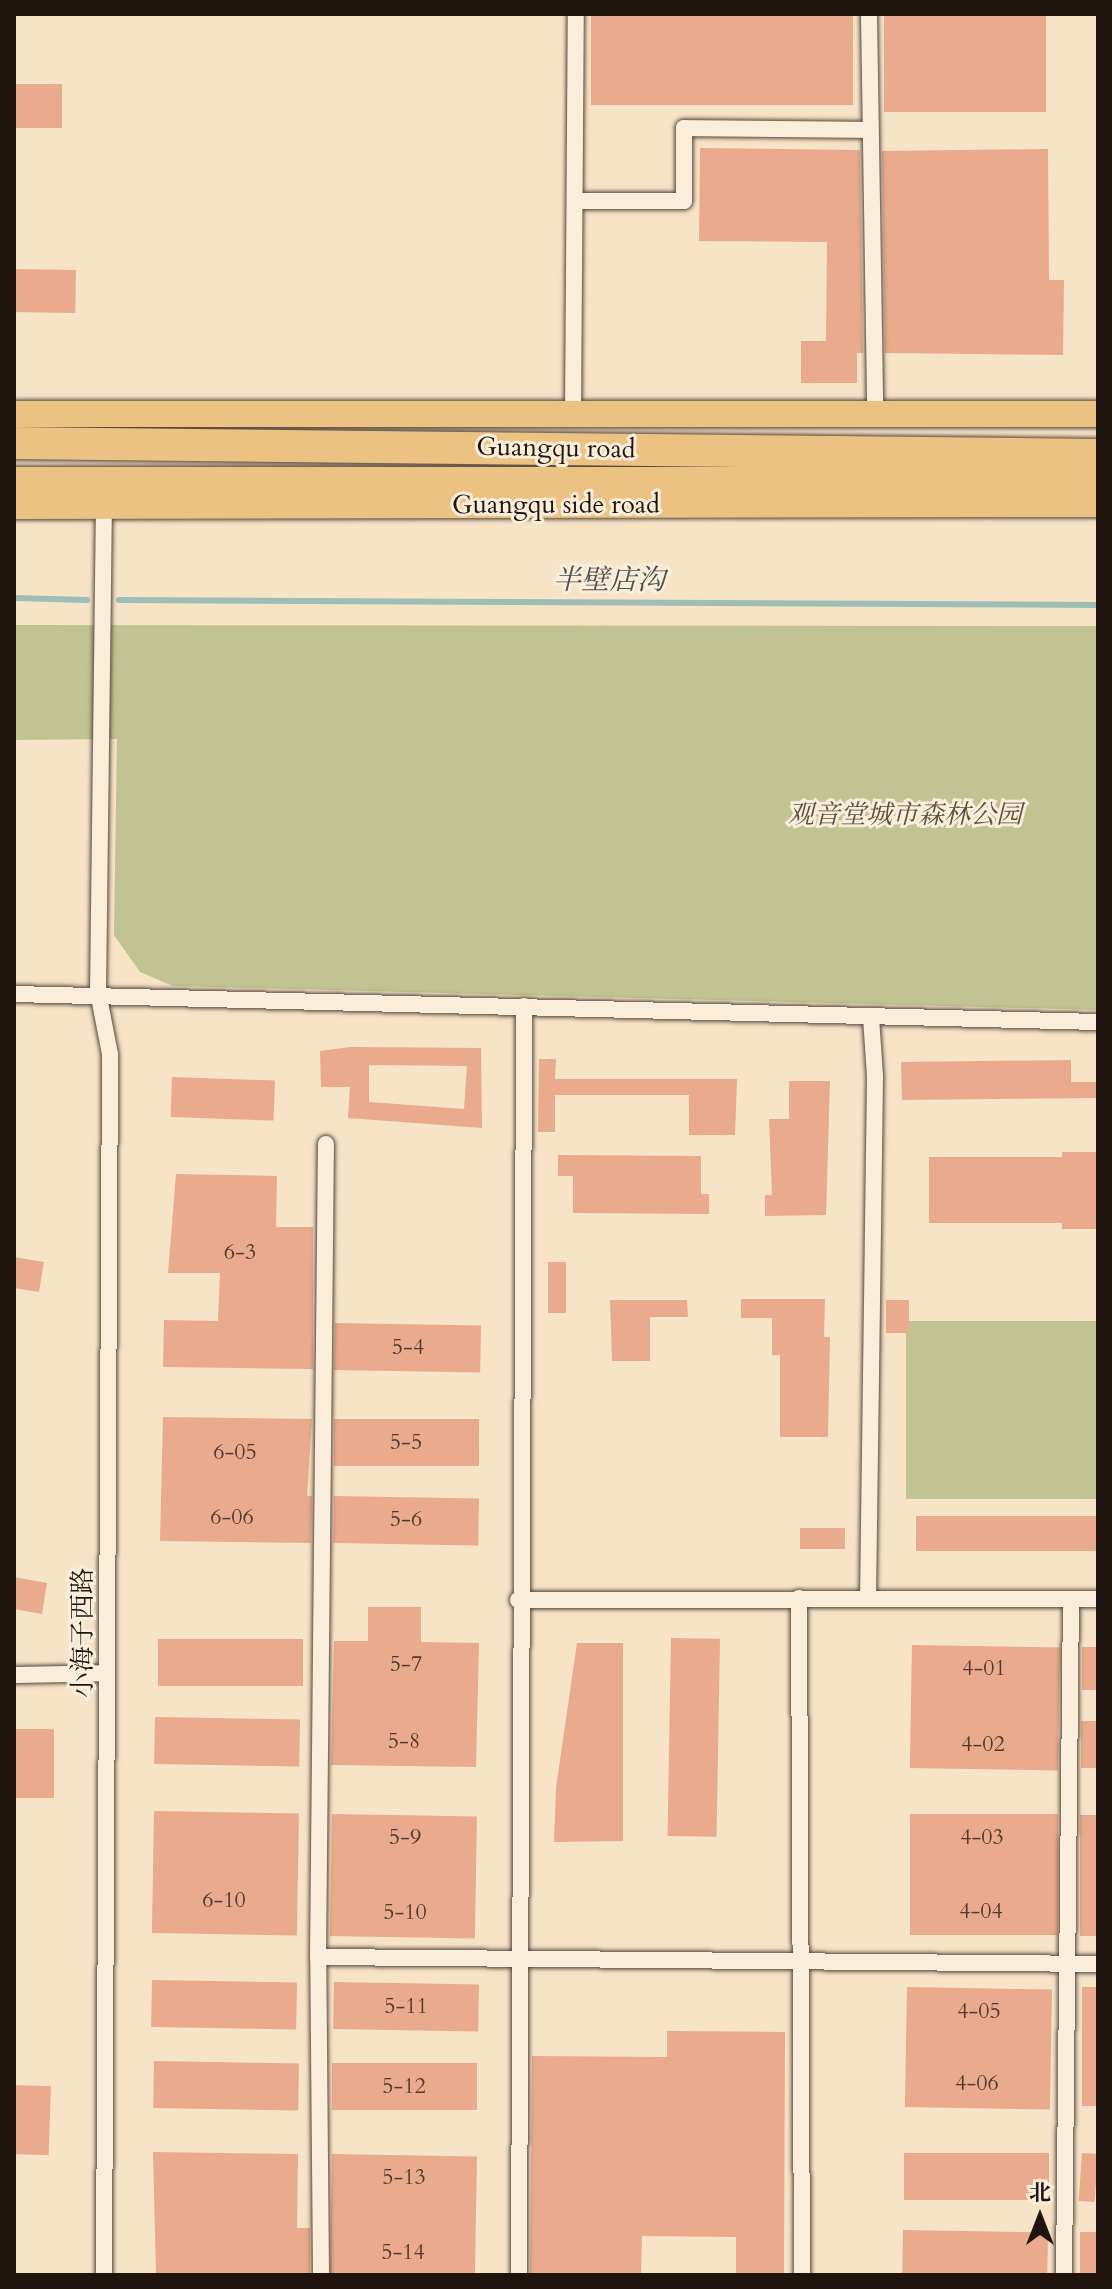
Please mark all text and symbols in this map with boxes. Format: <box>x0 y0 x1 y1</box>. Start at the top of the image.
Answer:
street label: Guangqu road <box>476 431 636 465</box>
street label: Guangqu side road <box>452 489 660 521</box>
water label: 半壁店沟 <box>553 563 665 597</box>
park label: 观音堂城市森林公园 <box>788 799 1022 831</box>
house number: 6-3 <box>224 1240 256 1266</box>
house number: 5-4 <box>392 1335 424 1361</box>
house number: 5-5 <box>390 1430 422 1456</box>
house number: 6-05 <box>213 1440 257 1466</box>
house number: 6-06 <box>210 1505 254 1531</box>
house number: 5-6 <box>390 1507 422 1533</box>
street label: 小海子西路 <box>67 1568 99 1698</box>
house number: 5-7 <box>390 1652 422 1678</box>
house number: 4-01 <box>962 1656 1006 1682</box>
house number: 5-8 <box>388 1729 420 1755</box>
house number: 4-02 <box>961 1732 1005 1758</box>
house number: 5-9 <box>389 1825 421 1851</box>
house number: 4-03 <box>960 1825 1004 1851</box>
house number: 6-10 <box>202 1888 246 1914</box>
house number: 4-04 <box>959 1899 1003 1925</box>
house number: 5-10 <box>383 1900 427 1926</box>
house number: 5-11 <box>384 1994 428 2020</box>
house number: 4-05 <box>957 1999 1001 2025</box>
house number: 4-06 <box>955 2071 999 2097</box>
house number: 5-12 <box>382 2074 426 2100</box>
house number: 5-13 <box>382 2165 426 2191</box>
north arrow <box>1000 2177 1080 2257</box>
text: 北 <box>1029 2178 1051 2208</box>
house number: 5-14 <box>381 2240 425 2266</box>

